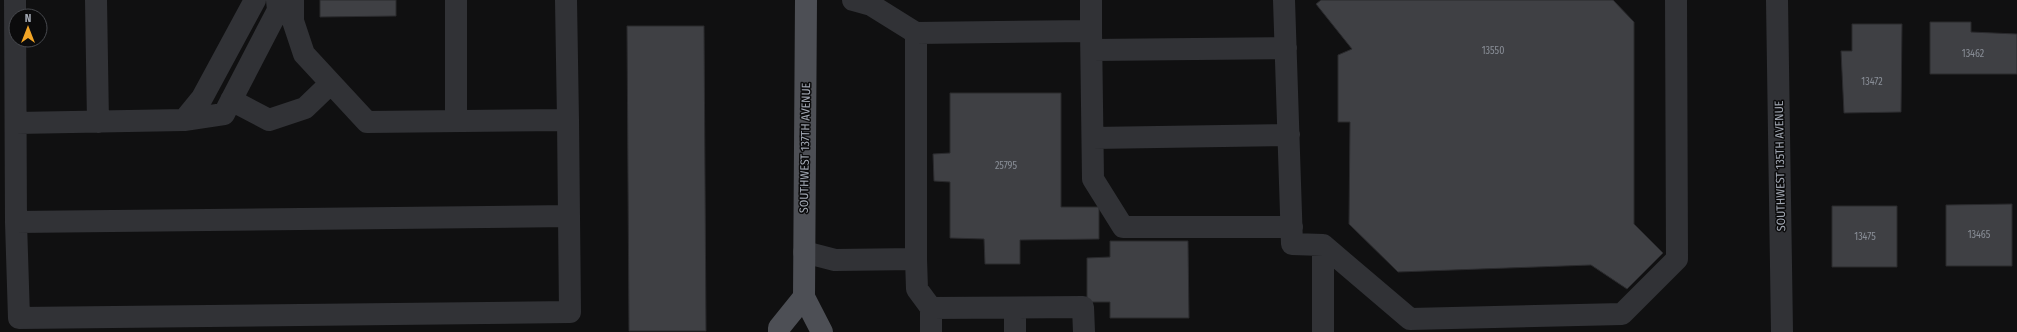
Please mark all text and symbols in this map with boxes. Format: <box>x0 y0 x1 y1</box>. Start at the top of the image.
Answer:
north arrow <box>8 8 48 48</box>
text: N <box>25 12 31 25</box>
house number: 13550 <box>1482 45 1504 57</box>
house number: 13462 <box>1962 48 1985 60</box>
house number: 13472 <box>1861 76 1883 88</box>
street label: SOUTHWEST 137TH AVENUE <box>797 82 813 213</box>
street label: SOUTHWEST 135TH AVENUE <box>1772 100 1788 231</box>
house number: 25795 <box>995 160 1017 172</box>
house number: 13465 <box>1968 229 1991 241</box>
house number: 13475 <box>1854 231 1876 243</box>

